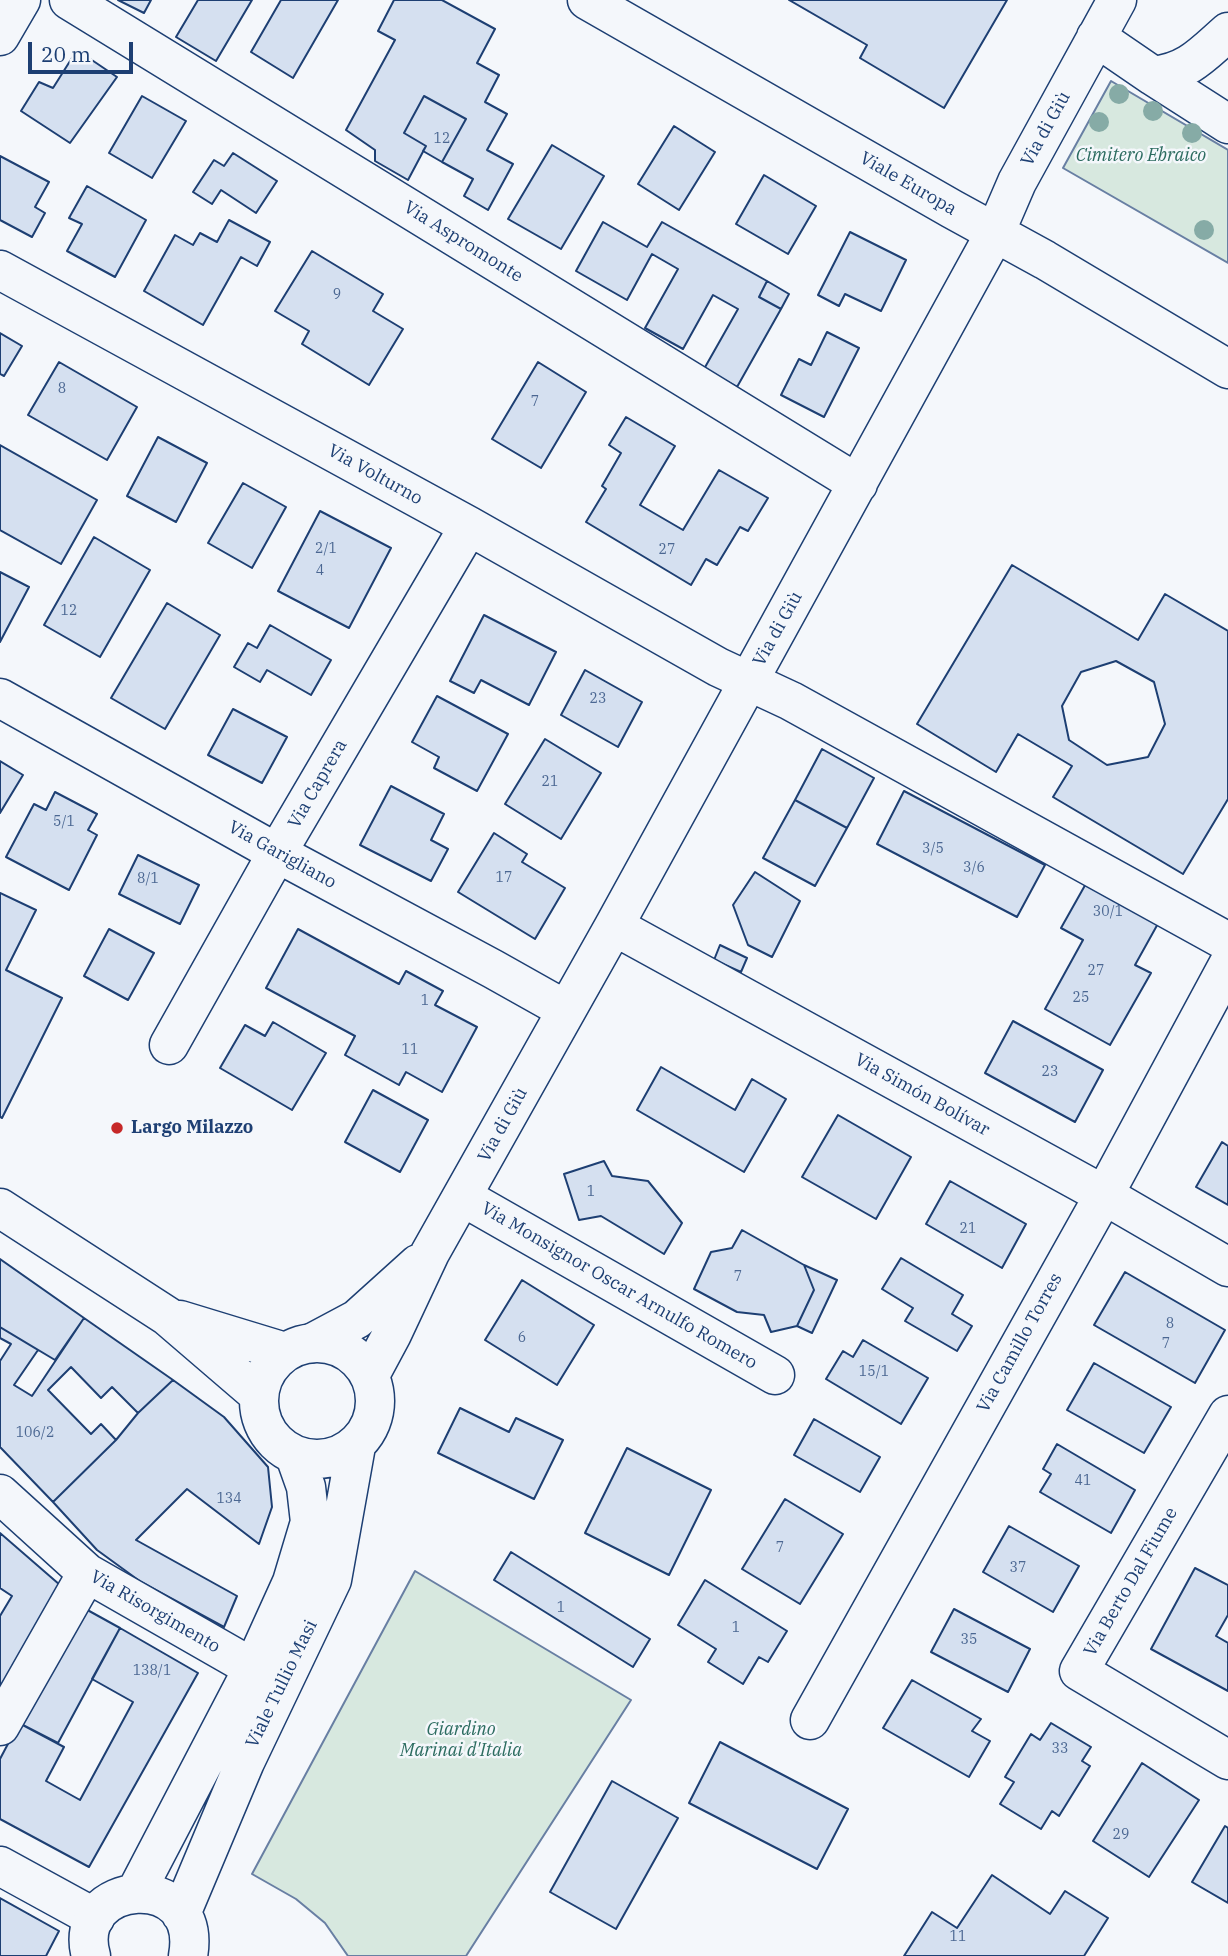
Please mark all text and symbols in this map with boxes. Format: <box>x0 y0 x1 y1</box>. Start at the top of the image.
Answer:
scale bar <box>32 28 136 72</box>
text: 20 m <box>41 40 91 68</box>
street label: Via di Giù <box>1017 88 1075 170</box>
house number: 12 <box>434 131 450 147</box>
park label: Cimitero Ebraico <box>1076 145 1206 167</box>
street label: Viale Europa <box>856 148 960 220</box>
street label: Via Aspromonte <box>399 197 527 287</box>
house number: 9 <box>333 287 341 303</box>
house number: 8 <box>58 381 66 397</box>
house number: 7 <box>531 394 539 410</box>
street label: Via Volturno <box>324 440 426 510</box>
house number: 2/1 <box>315 541 337 557</box>
house number: 27 <box>659 542 675 558</box>
house number: 4 <box>316 563 324 579</box>
street label: Via di Giù <box>749 588 807 670</box>
house number: 12 <box>61 603 77 619</box>
house number: 23 <box>590 691 606 707</box>
street label: Via Caprera <box>284 736 352 832</box>
house number: 21 <box>542 774 558 790</box>
house number: 5/1 <box>53 814 75 830</box>
street label: Via Garigliano <box>224 816 340 894</box>
house number: 3/5 <box>922 841 944 857</box>
house number: 3/6 <box>963 860 985 876</box>
house number: 17 <box>496 870 512 886</box>
house number: 8/1 <box>137 871 159 887</box>
house number: 30/1 <box>1093 904 1123 920</box>
house number: 27 <box>1088 963 1104 979</box>
house number: 25 <box>1073 990 1089 1006</box>
house number: 1 <box>421 993 429 1009</box>
house number: 11 <box>402 1042 418 1058</box>
street label: Via Simón Bolívar <box>851 1049 993 1141</box>
house number: 23 <box>1042 1064 1058 1080</box>
street label: Via di Giù <box>474 1084 532 1166</box>
place label: Largo Milazzo <box>131 1117 253 1139</box>
marker: Largo Milazzo <box>109 1120 125 1136</box>
house number: 1 <box>587 1184 595 1200</box>
street label: Via Monsignor Oscar Arnulfo Romero <box>477 1198 761 1374</box>
house number: 21 <box>960 1221 976 1237</box>
house number: 7 <box>734 1269 742 1285</box>
street label: Via Camillo Torres <box>973 1270 1067 1416</box>
house number: 8 <box>1166 1316 1174 1332</box>
house number: 6 <box>518 1330 526 1346</box>
house number: 7 <box>1162 1336 1170 1352</box>
house number: 15/1 <box>859 1364 889 1380</box>
house number: 106/2 <box>16 1425 54 1441</box>
house number: 41 <box>1075 1473 1091 1489</box>
house number: 134 <box>216 1491 242 1507</box>
street label: Via Berto Dal Fiume <box>1080 1504 1182 1660</box>
house number: 7 <box>776 1540 784 1556</box>
house number: 37 <box>1010 1560 1026 1576</box>
street label: Via Risorgimento <box>86 1566 224 1658</box>
house number: 1 <box>557 1600 565 1616</box>
street label: Viale Tullio Masi <box>242 1617 322 1751</box>
house number: 1 <box>732 1620 740 1636</box>
house number: 35 <box>961 1632 977 1648</box>
house number: 138/1 <box>133 1663 171 1679</box>
park label: Giardino Marinai d'Italia <box>400 1719 522 1762</box>
house number: 33 <box>1052 1741 1068 1757</box>
house number: 29 <box>1113 1827 1129 1843</box>
house number: 11 <box>950 1929 966 1945</box>

